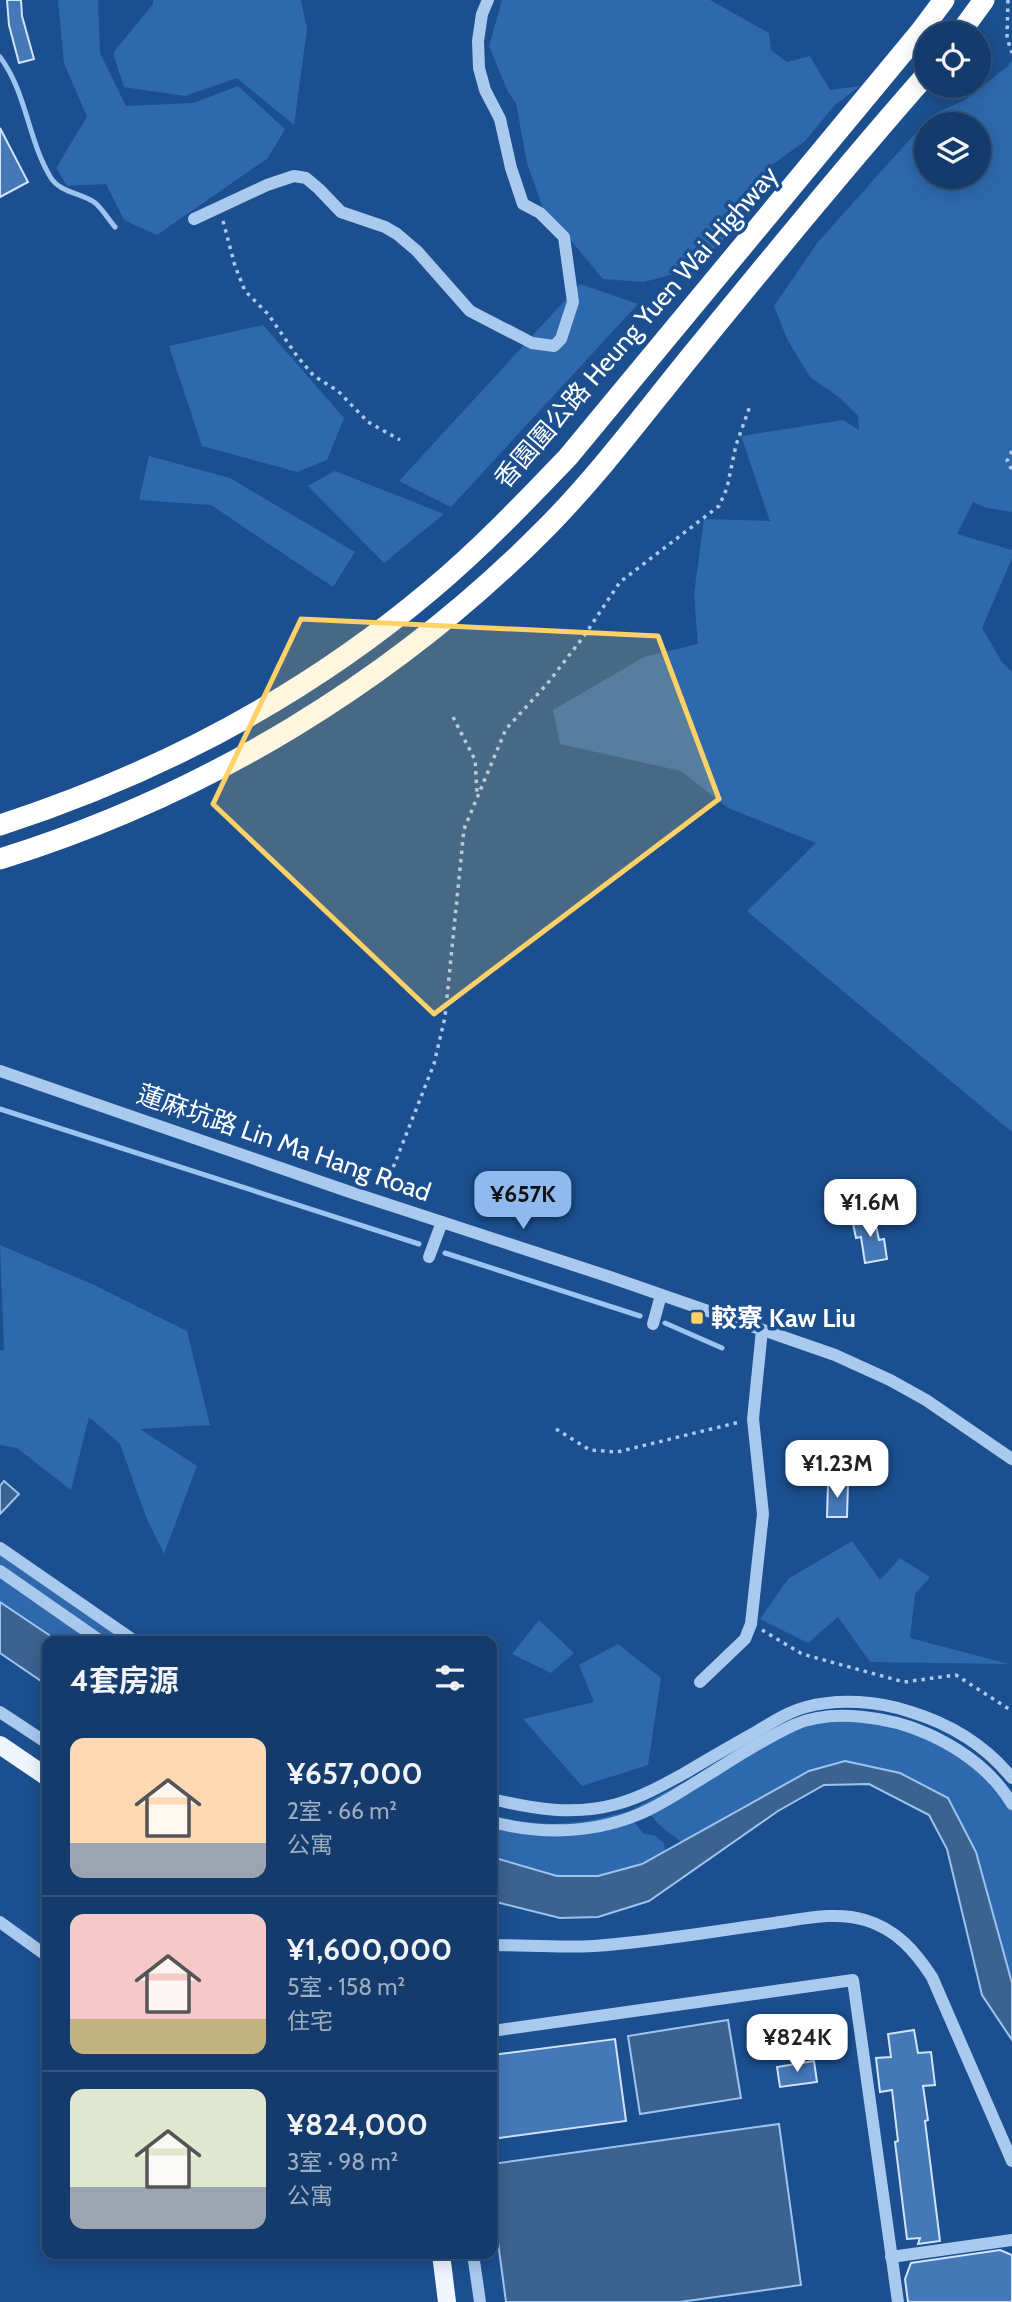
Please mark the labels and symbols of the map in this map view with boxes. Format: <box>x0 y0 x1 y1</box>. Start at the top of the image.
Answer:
street label: 香園圍公路 Heung Yuen Wai Highway <box>487 159 785 495</box>
street label: 蓮麻坑路 Lin Ma Hang Road <box>133 1078 435 1208</box>
pin: ¥657K <box>474 1172 572 1231</box>
pin: ¥1.6M <box>821 1180 919 1239</box>
place label: 較寮 Kaw Liu <box>711 1302 856 1334</box>
marker: 較寮 Kaw Liu <box>689 1310 705 1326</box>
pin: ¥1.23M <box>780 1440 894 1500</box>
pin: ¥824K <box>748 2014 846 2074</box>

